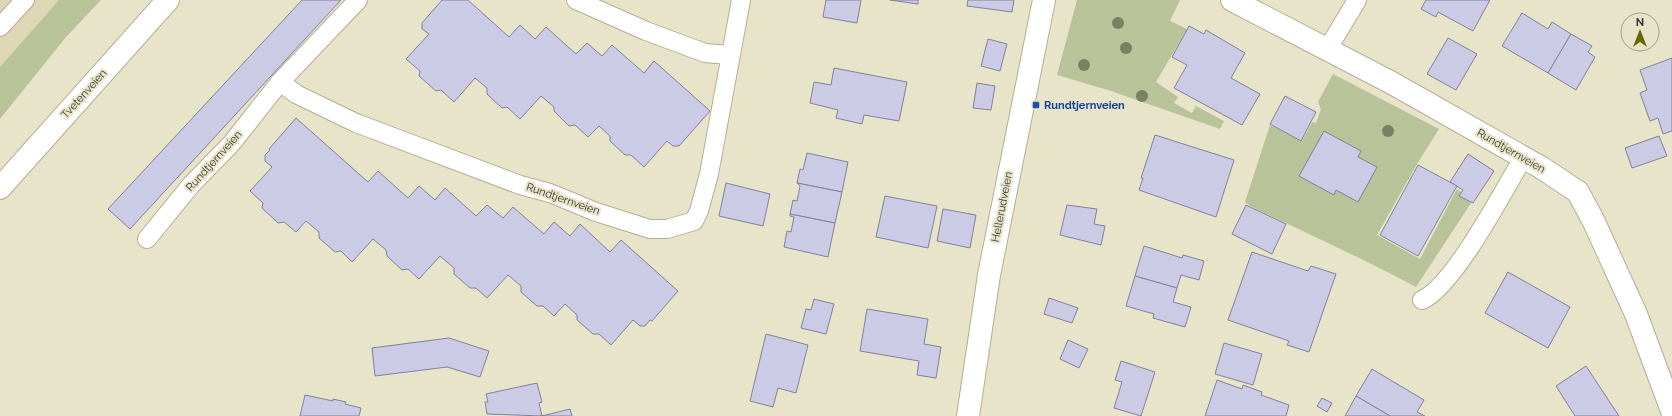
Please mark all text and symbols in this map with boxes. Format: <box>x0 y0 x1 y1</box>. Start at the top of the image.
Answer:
north arrow <box>1620 12 1660 52</box>
text: N <box>1636 16 1644 29</box>
street label: Tvetenveien <box>59 67 109 121</box>
place label: Rundtjernveien <box>1044 99 1125 112</box>
marker: Rundtjernveien <box>1031 100 1041 110</box>
street label: Rundtjernveien <box>1474 126 1548 176</box>
street label: Rundtjernveien <box>183 128 245 194</box>
street label: Hellerudveien <box>989 171 1015 243</box>
street label: Rundtjernveien <box>524 180 602 218</box>

